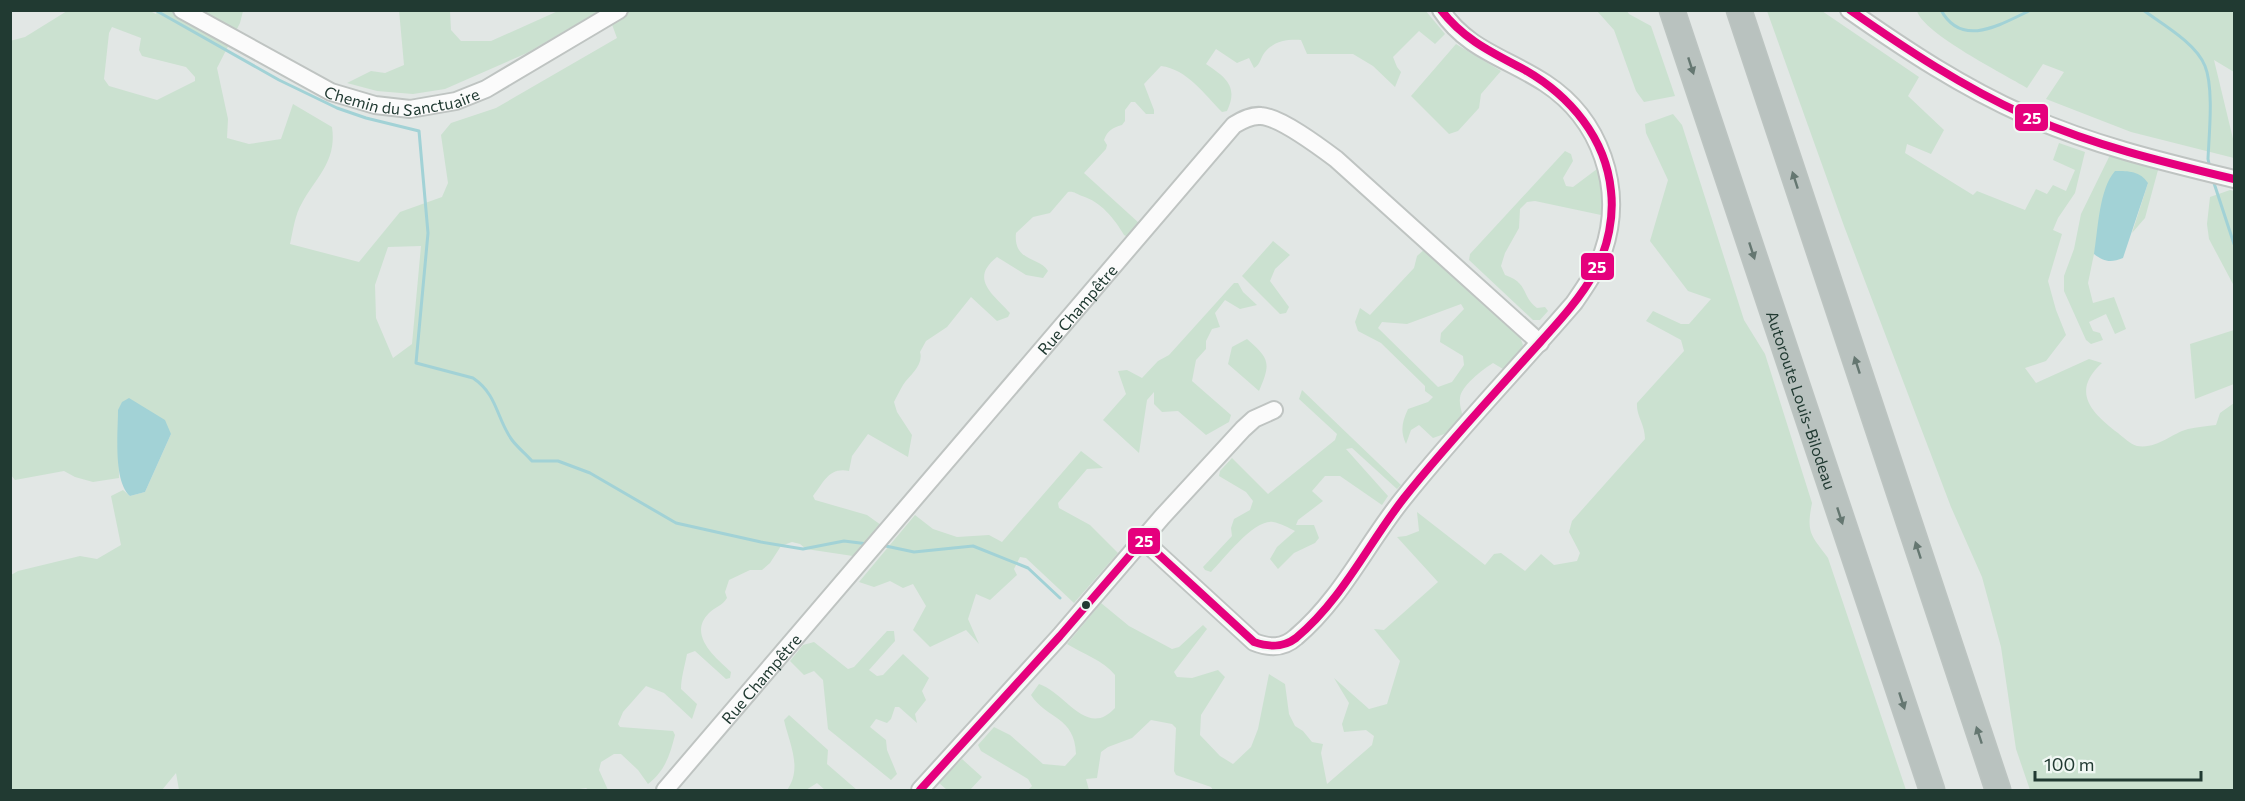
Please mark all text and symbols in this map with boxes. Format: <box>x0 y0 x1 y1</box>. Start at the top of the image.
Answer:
one-way arrow <box>1687 57 1696 75</box>
street label: Chemin du Sanctuaire <box>321 81 482 119</box>
line badge: 25 <box>2014 103 2049 132</box>
text: 25 <box>2023 108 2041 127</box>
one-way arrow <box>1790 171 1799 189</box>
one-way arrow <box>1748 242 1758 260</box>
line badge: 25 <box>1580 252 1615 281</box>
text: 25 <box>1588 257 1606 276</box>
street label: Rue Champêtre <box>1033 260 1120 358</box>
street label: Autoroute Louis-Bilodeau <box>1763 308 1841 492</box>
one-way arrow <box>1851 356 1861 374</box>
one-way arrow <box>1836 507 1846 525</box>
line badge: 25 <box>1127 527 1161 555</box>
text: 25 <box>1135 531 1153 550</box>
one-way arrow <box>1913 541 1922 559</box>
unlabelled marker <box>1080 599 1092 611</box>
street label: Rue Champêtre <box>717 629 804 727</box>
one-way arrow <box>1898 692 1907 710</box>
one-way arrow <box>1974 726 1984 744</box>
scale bar <box>2035 744 2202 782</box>
text: 100 m <box>2044 753 2094 775</box>

